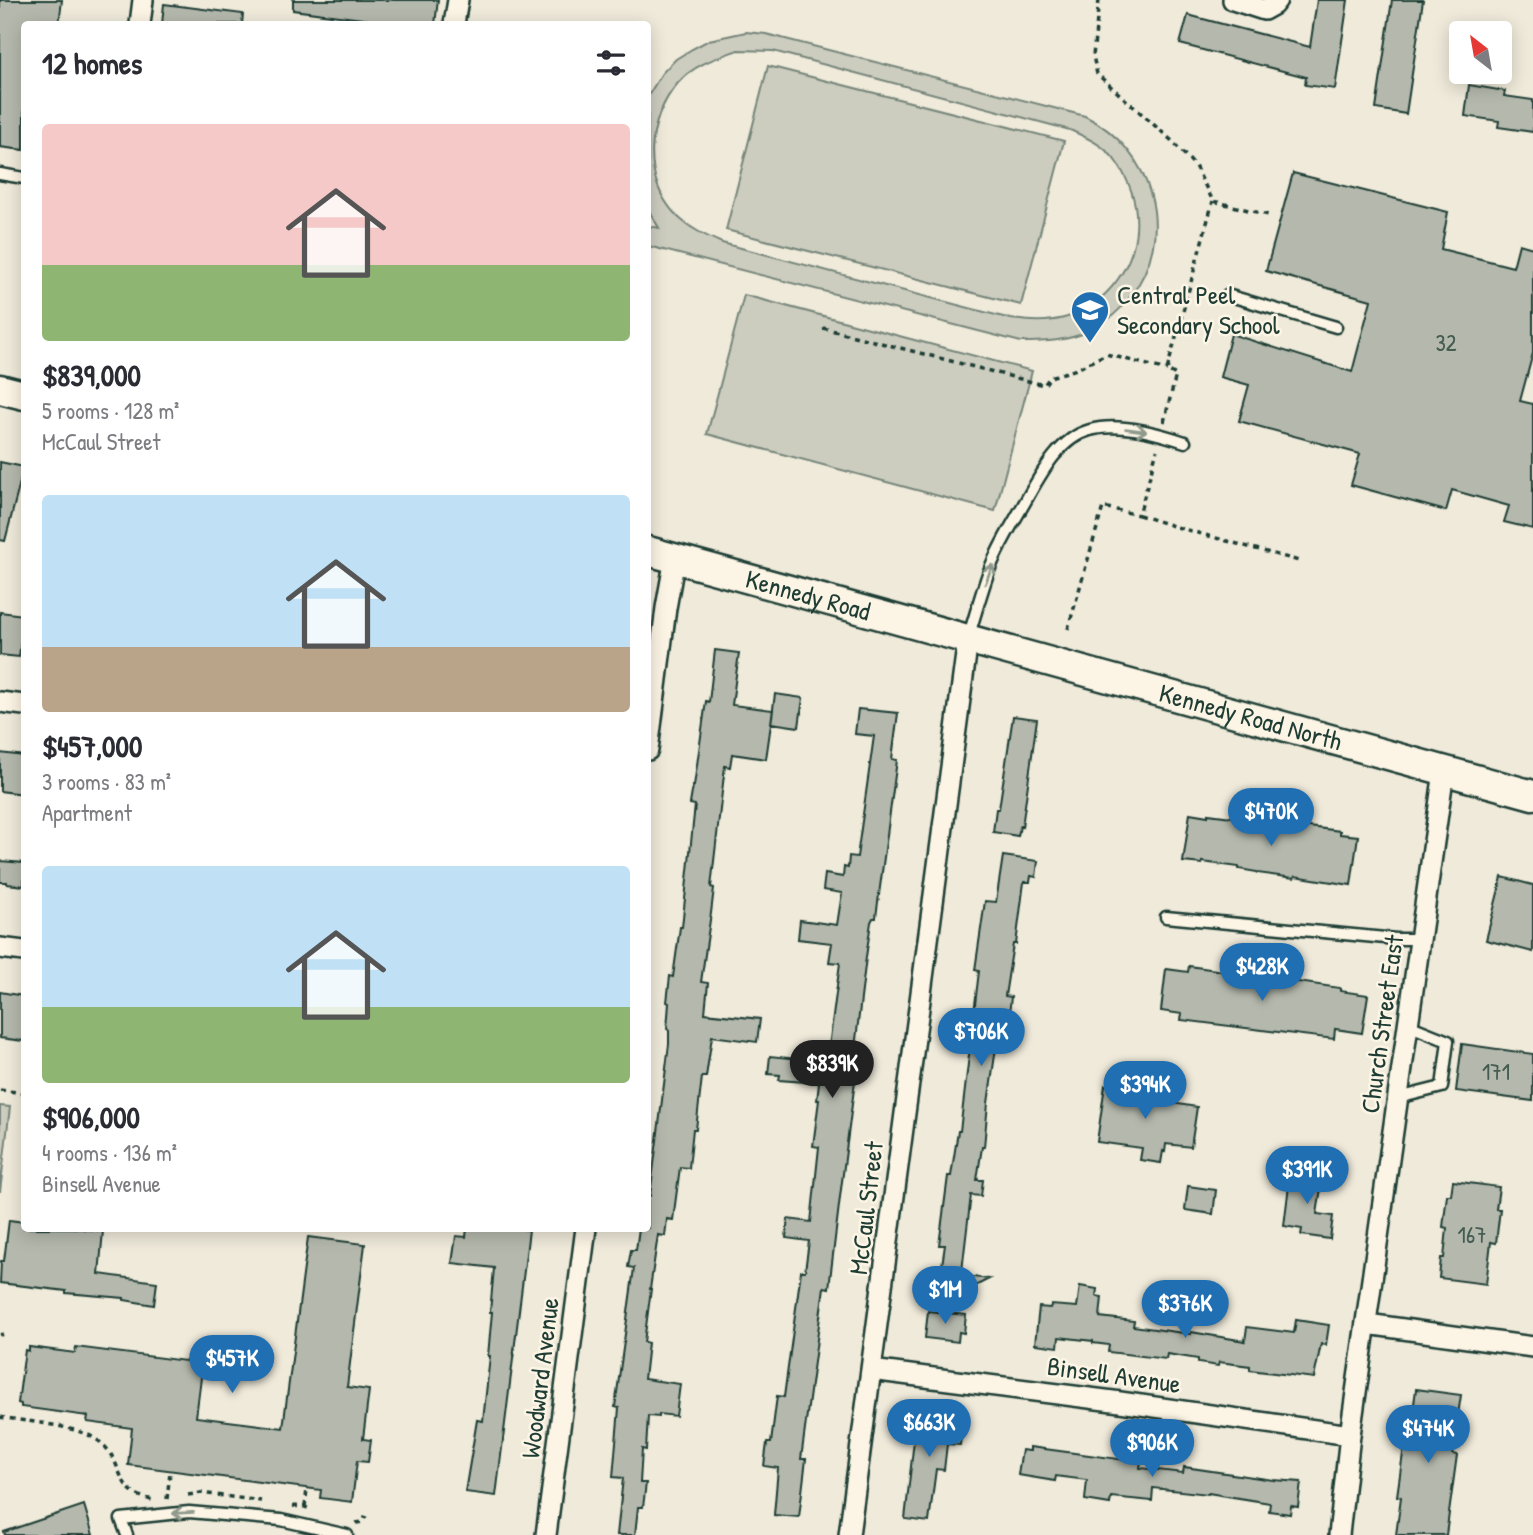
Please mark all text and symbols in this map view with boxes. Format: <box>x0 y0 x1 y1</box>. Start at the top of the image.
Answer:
north arrow <box>1449 21 1512 84</box>
map controls <box>1449 21 1512 84</box>
text: 12 homes <box>42 43 142 83</box>
icon: filters <box>592 44 630 82</box>
icon: home <box>273 170 399 296</box>
place label: Central Peel Secondary School <box>1117 277 1280 342</box>
school or university icon: Central Peel Secondary School <box>1069 289 1111 344</box>
house number: 32 <box>1435 327 1457 358</box>
text: $839,000 <box>42 355 141 395</box>
text: 5 rooms · 128 m² <box>42 395 179 426</box>
one-way arrow <box>1125 424 1147 437</box>
text: McCaul Street <box>42 426 160 457</box>
icon: home <box>273 541 399 667</box>
street label: Kennedy Road <box>742 561 874 628</box>
one-way arrow <box>984 563 996 585</box>
street label: Kennedy Road North <box>1155 675 1346 758</box>
text: $457,000 <box>42 726 142 766</box>
text: 3 rooms · 83 m² <box>42 766 171 797</box>
pin: $470K <box>1222 788 1320 848</box>
text: $470K <box>1244 795 1298 826</box>
text: Apartment <box>42 797 132 828</box>
icon: home <box>273 912 399 1038</box>
street label: Church Street East <box>1352 931 1411 1115</box>
pin: $428K <box>1213 944 1311 1003</box>
text: $428K <box>1235 950 1289 981</box>
pin: $706K <box>932 1009 1030 1068</box>
text: $706K <box>954 1015 1008 1046</box>
pin: $839K <box>783 1040 881 1100</box>
text: $839K <box>806 1047 858 1078</box>
house number: 171 <box>1482 1056 1510 1087</box>
pin: $394K <box>1096 1062 1194 1121</box>
text: $394K <box>1119 1068 1171 1099</box>
text: $906,000 <box>42 1097 140 1137</box>
text: 4 rooms · 136 m² <box>42 1137 177 1168</box>
street label: McCaul Street <box>840 1138 891 1276</box>
pin: $391K <box>1258 1146 1356 1206</box>
text: $391K <box>1282 1153 1332 1184</box>
text: Binsell Avenue <box>42 1168 161 1199</box>
house number: 167 <box>1458 1219 1486 1250</box>
pin: $1M <box>911 1266 979 1326</box>
text: $1M <box>928 1273 962 1304</box>
pin: $376K <box>1136 1280 1234 1340</box>
text: $376K <box>1158 1287 1212 1318</box>
street label: Woodward Avenue <box>512 1296 567 1460</box>
pin: $457K <box>183 1336 281 1395</box>
text: $457K <box>205 1342 259 1373</box>
street label: Binsell Avenue <box>1045 1348 1183 1401</box>
pin: $663K <box>880 1400 978 1459</box>
text: $663K <box>903 1406 955 1437</box>
pin: $474K <box>1379 1406 1477 1465</box>
text: $474K <box>1402 1412 1454 1443</box>
pin: $906K <box>1103 1420 1201 1479</box>
text: $906K <box>1126 1426 1178 1457</box>
one-way arrow <box>172 1507 195 1520</box>

